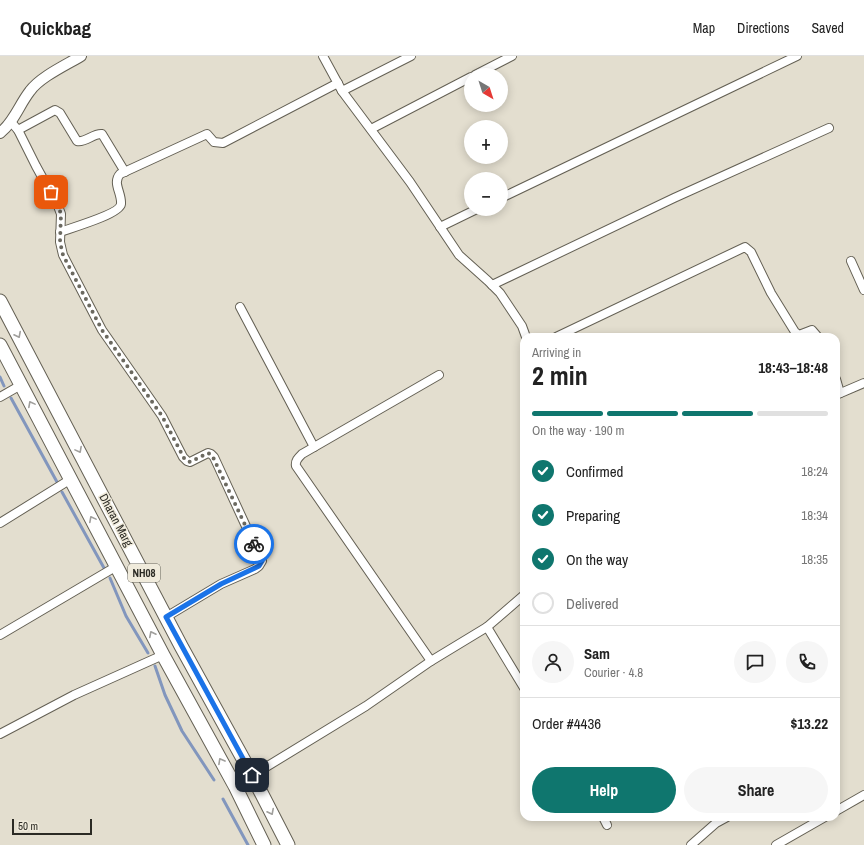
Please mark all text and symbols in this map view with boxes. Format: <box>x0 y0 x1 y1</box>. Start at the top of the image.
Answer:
text: Quickbag <box>20 15 91 41</box>
text: Map <box>693 19 715 37</box>
text: Directions <box>737 19 789 37</box>
text: Saved <box>811 19 844 37</box>
north arrow <box>464 68 508 112</box>
map controls <box>464 68 508 216</box>
button: + <box>464 120 508 164</box>
button: − <box>464 172 508 216</box>
pin <box>34 175 68 209</box>
icon: bag <box>40 181 62 203</box>
one-way arrow <box>13 331 21 339</box>
text: Arriving in <box>532 344 581 361</box>
text: 18:43–18:48 <box>758 357 828 378</box>
text: 2 min <box>532 358 588 393</box>
one-way arrow <box>28 401 36 408</box>
text: On the way · 190 m <box>532 422 624 439</box>
one-way arrow <box>74 446 82 453</box>
icon: check <box>532 460 554 482</box>
text: Confirmed <box>566 461 623 482</box>
text: 18:24 <box>801 463 828 480</box>
street label: Dharan Marg <box>95 491 137 550</box>
icon: check <box>532 504 554 526</box>
text: Preparing <box>566 505 620 526</box>
text: 18:34 <box>801 507 828 524</box>
one-way arrow <box>89 516 97 523</box>
courier <box>234 524 274 564</box>
icon: bike <box>243 533 265 555</box>
icon: check <box>532 548 554 570</box>
text: On the way <box>566 549 628 570</box>
text: 18:35 <box>801 551 828 568</box>
road number: NH08 <box>128 564 160 582</box>
text: Delivered <box>566 593 619 614</box>
one-way arrow <box>149 631 157 638</box>
button: person <box>532 641 574 683</box>
button: chat <box>734 641 776 683</box>
button: phone <box>786 641 828 683</box>
text: Sam <box>584 643 610 664</box>
text: Courier · 4.8 <box>584 664 643 681</box>
text: Order #4436 <box>532 713 601 734</box>
text: $13.22 <box>790 713 828 734</box>
one-way arrow <box>218 758 225 765</box>
pin <box>235 758 269 792</box>
icon: home <box>241 764 263 786</box>
button: Help <box>532 767 676 813</box>
button: Share <box>684 767 828 813</box>
one-way arrow <box>266 808 274 816</box>
scale bar <box>12 817 92 836</box>
text: 50 m <box>18 819 38 833</box>

